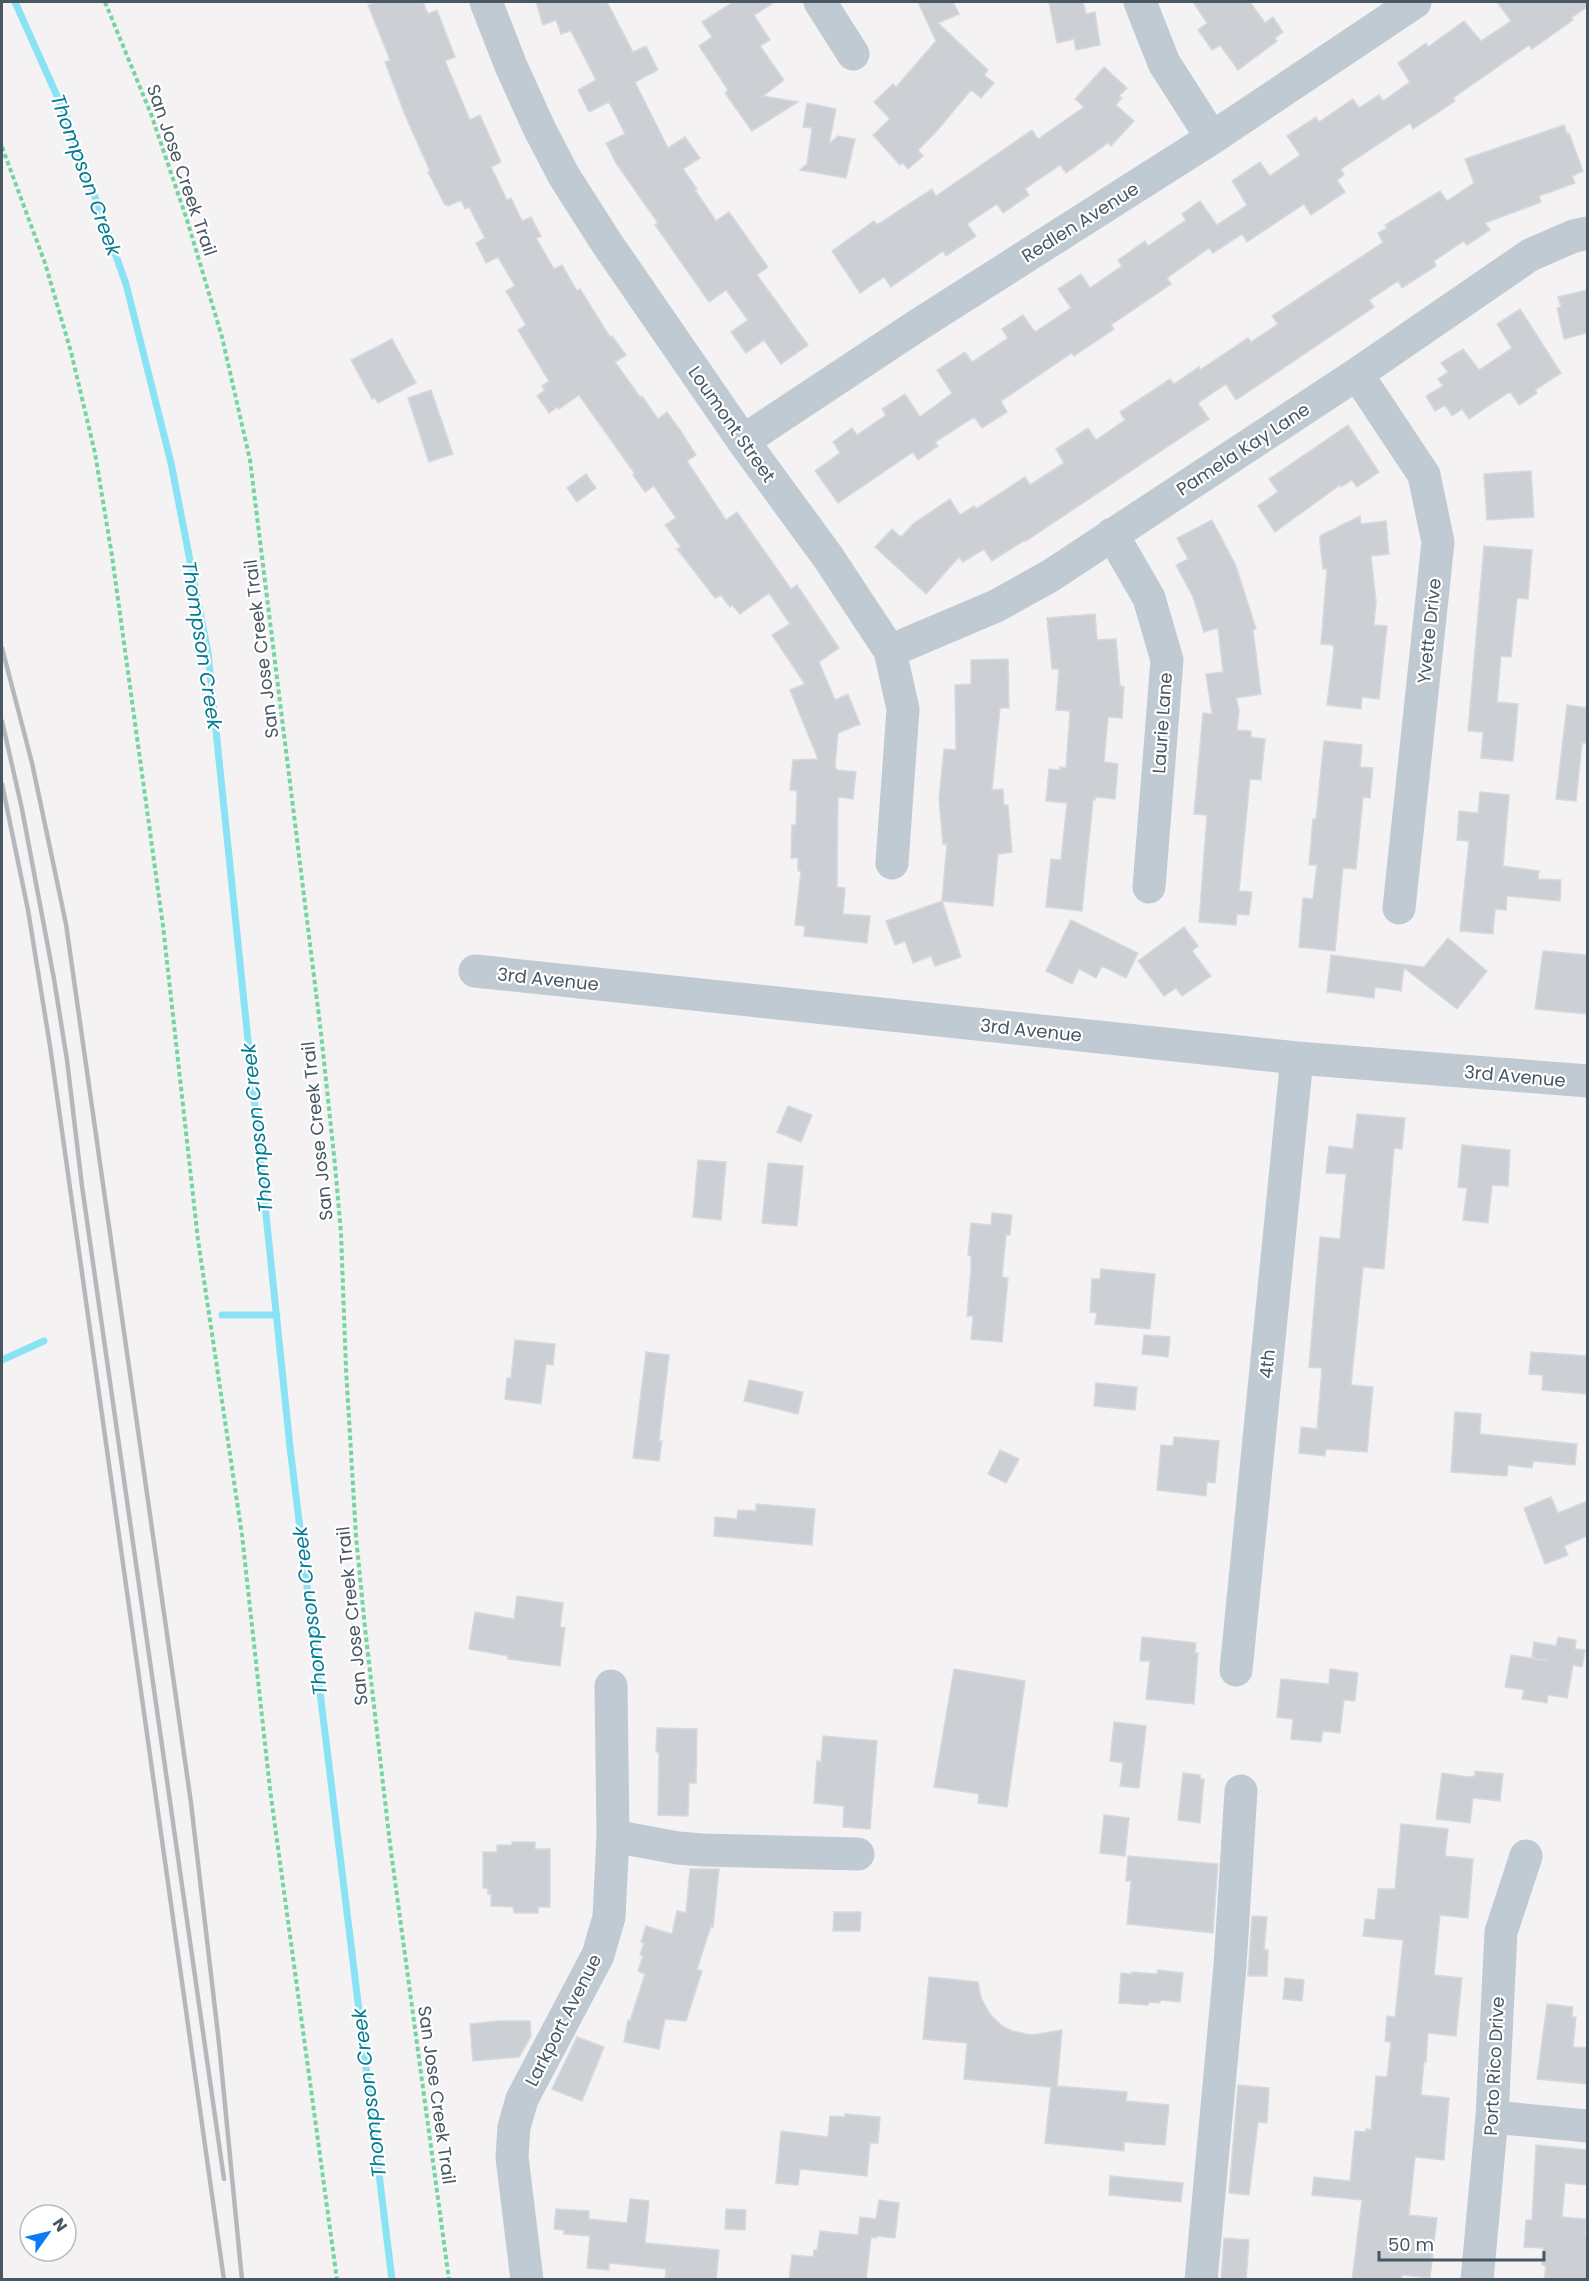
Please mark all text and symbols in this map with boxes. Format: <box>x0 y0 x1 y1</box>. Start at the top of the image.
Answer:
street label: San Jose Creek Trail <box>141 81 223 259</box>
water label: Thompson Creek <box>44 90 129 262</box>
street label: Redlen Avenue <box>1017 176 1143 268</box>
street label: Loumont Street <box>683 361 781 487</box>
street label: Pamela Kay Lane <box>1172 397 1314 501</box>
street label: San Jose Creek Trail <box>238 558 284 740</box>
water label: Thompson Creek <box>175 559 229 733</box>
street label: Yvette Drive <box>1411 577 1447 685</box>
street label: Laurie Lane <box>1146 672 1178 774</box>
street label: 3rd Avenue <box>496 961 600 997</box>
street label: 3rd Avenue <box>979 1012 1083 1048</box>
water label: Thompson Creek <box>234 1040 280 1214</box>
street label: San Jose Creek Trail <box>295 1040 339 1222</box>
street label: 3rd Avenue <box>1463 1059 1567 1093</box>
street label: 4th <box>1253 1348 1281 1380</box>
water label: Thompson Creek <box>286 1523 334 1697</box>
street label: San Jose Creek Trail <box>330 1525 374 1707</box>
street label: Larkport Avenue <box>519 1950 607 2090</box>
street label: Porto Rico Drive <box>1478 1996 1510 2136</box>
street label: San Jose Creek Trail <box>412 2004 462 2186</box>
water label: Thompson Creek <box>345 2005 393 2179</box>
north arrow <box>18 2203 78 2263</box>
text: N <box>47 2213 73 2236</box>
scale bar <box>1379 2224 1544 2262</box>
text: 50 m <box>1388 2232 1434 2257</box>

